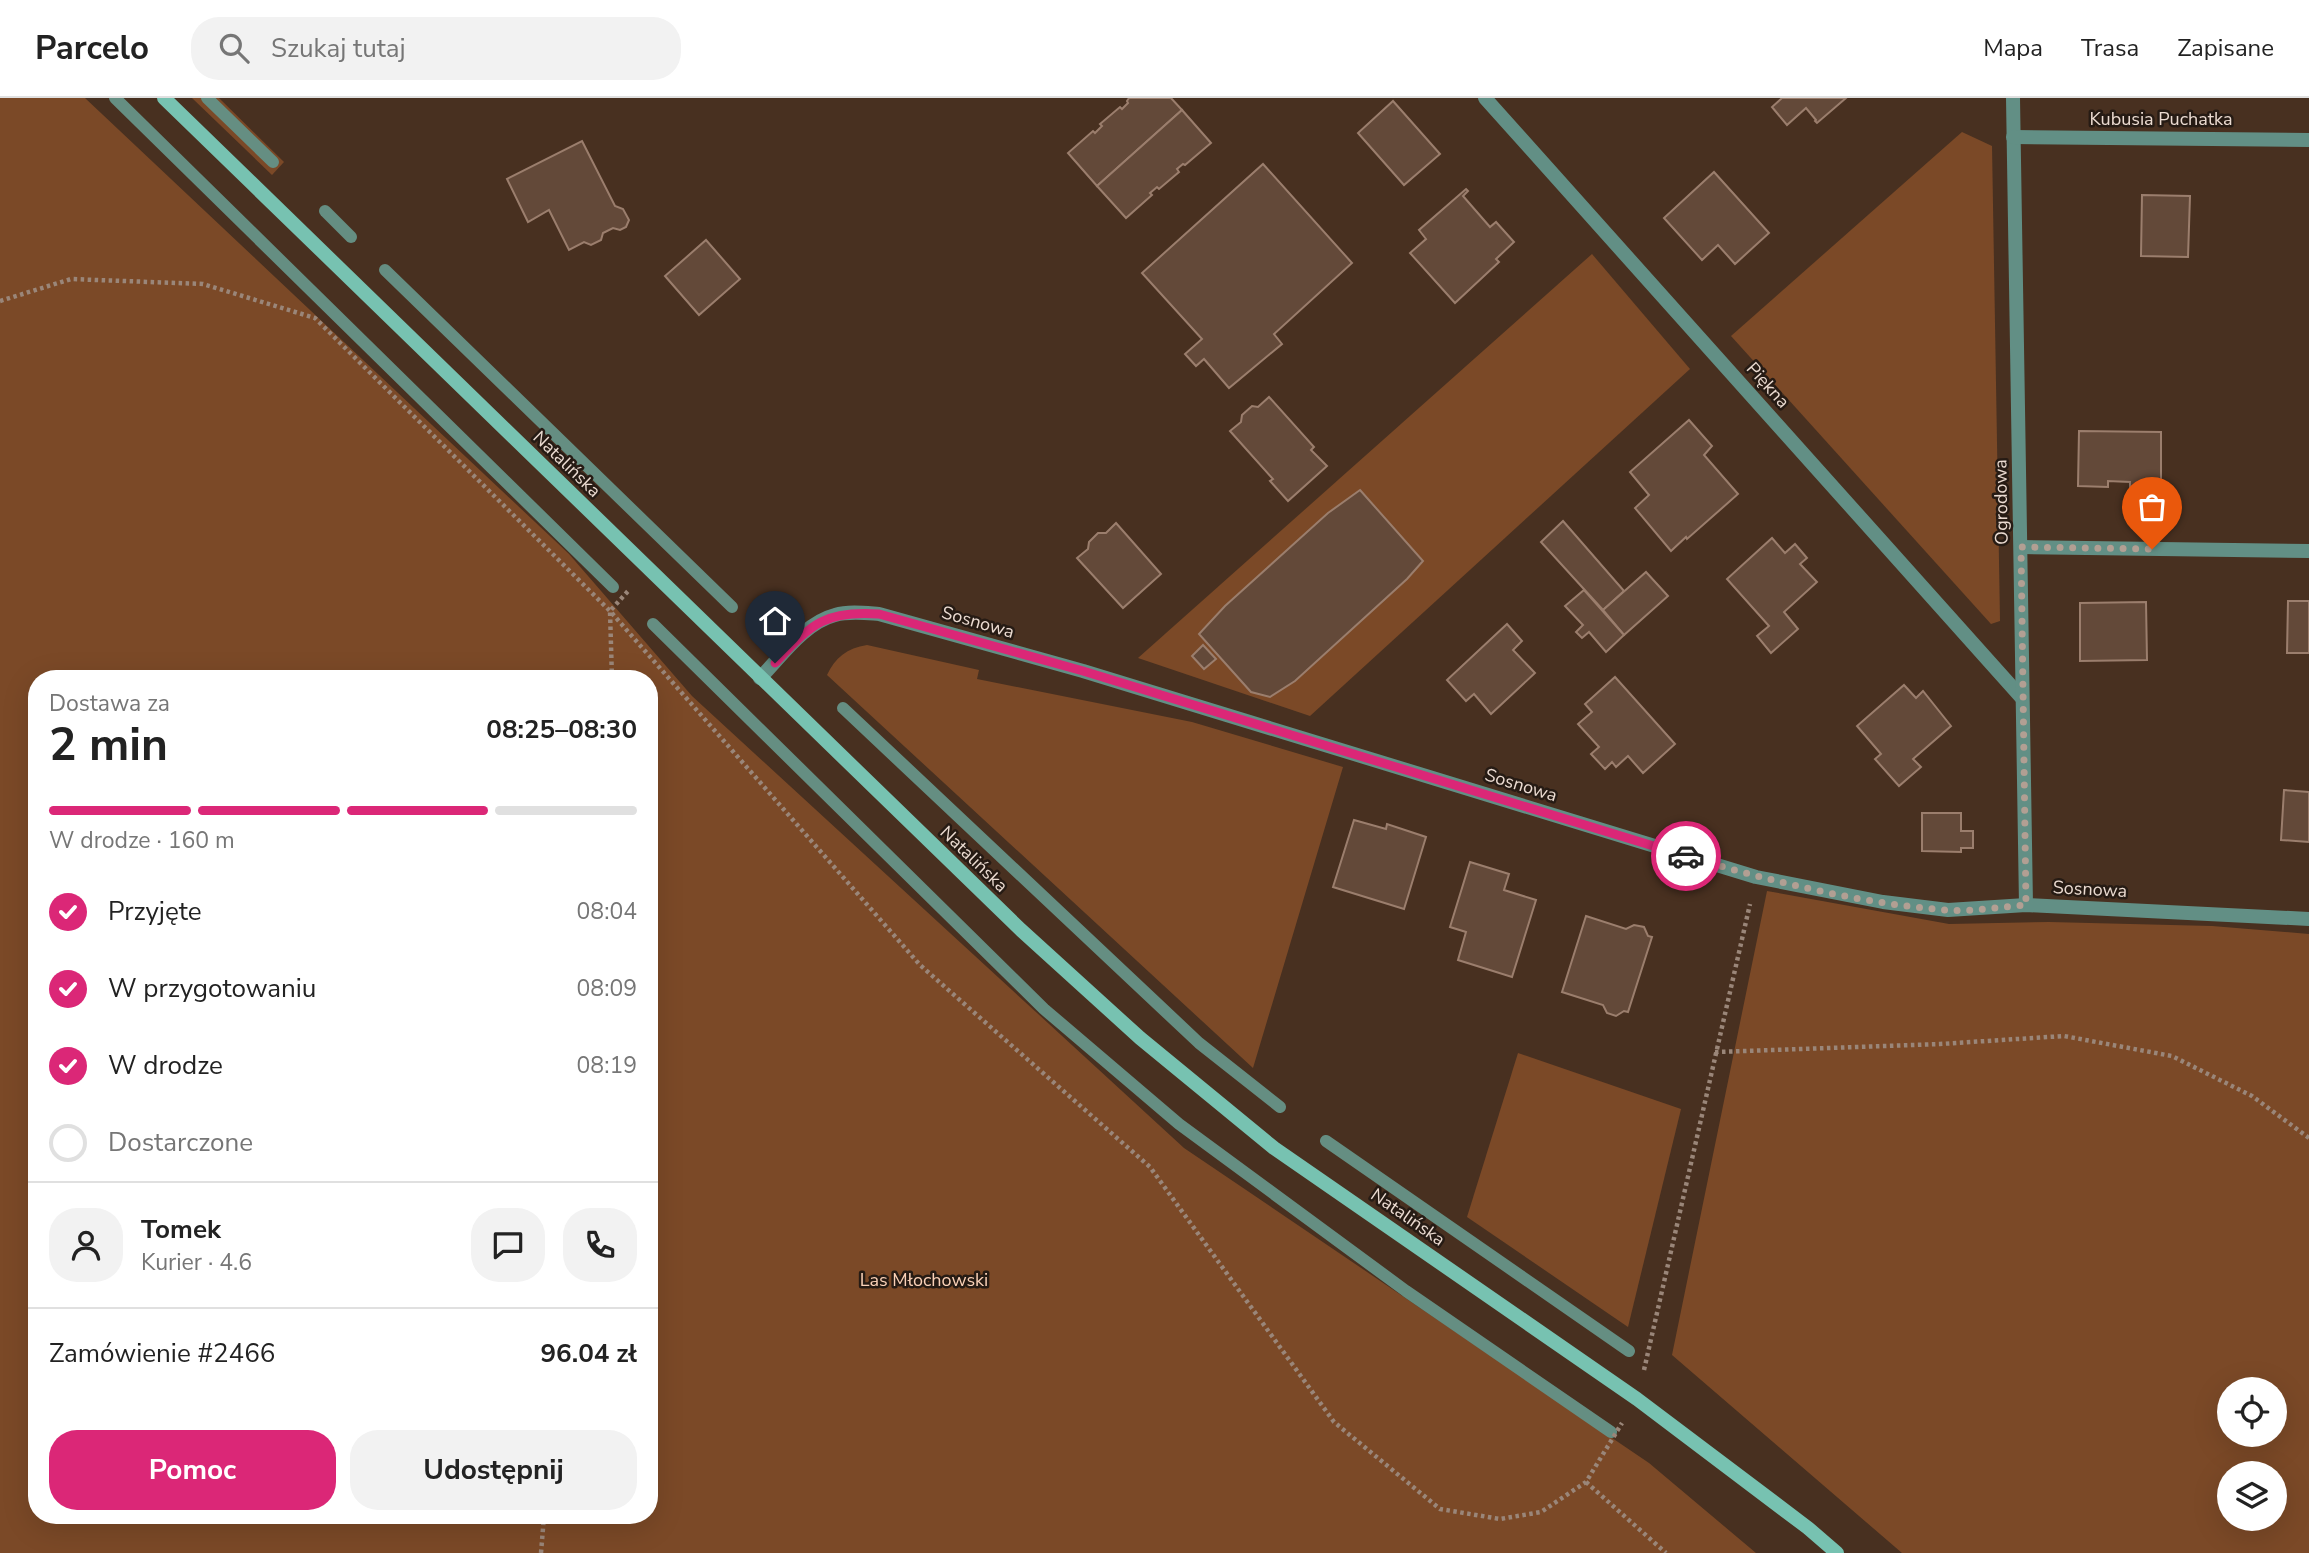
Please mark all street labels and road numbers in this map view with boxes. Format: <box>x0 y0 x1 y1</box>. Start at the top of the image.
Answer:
street label: Kubusia Puchatka <box>2090 107 2232 131</box>
street label: Piękna <box>1741 357 1795 413</box>
street label: Natalińska <box>528 426 606 502</box>
street label: Ogrodowa <box>1988 459 2014 545</box>
street label: Sosnowa <box>939 600 1017 644</box>
street label: Sosnowa <box>1482 763 1560 807</box>
street label: Natalińska <box>935 821 1013 897</box>
street label: Sosnowa <box>2052 875 2128 903</box>
street label: Natalińska <box>1366 1183 1450 1251</box>

